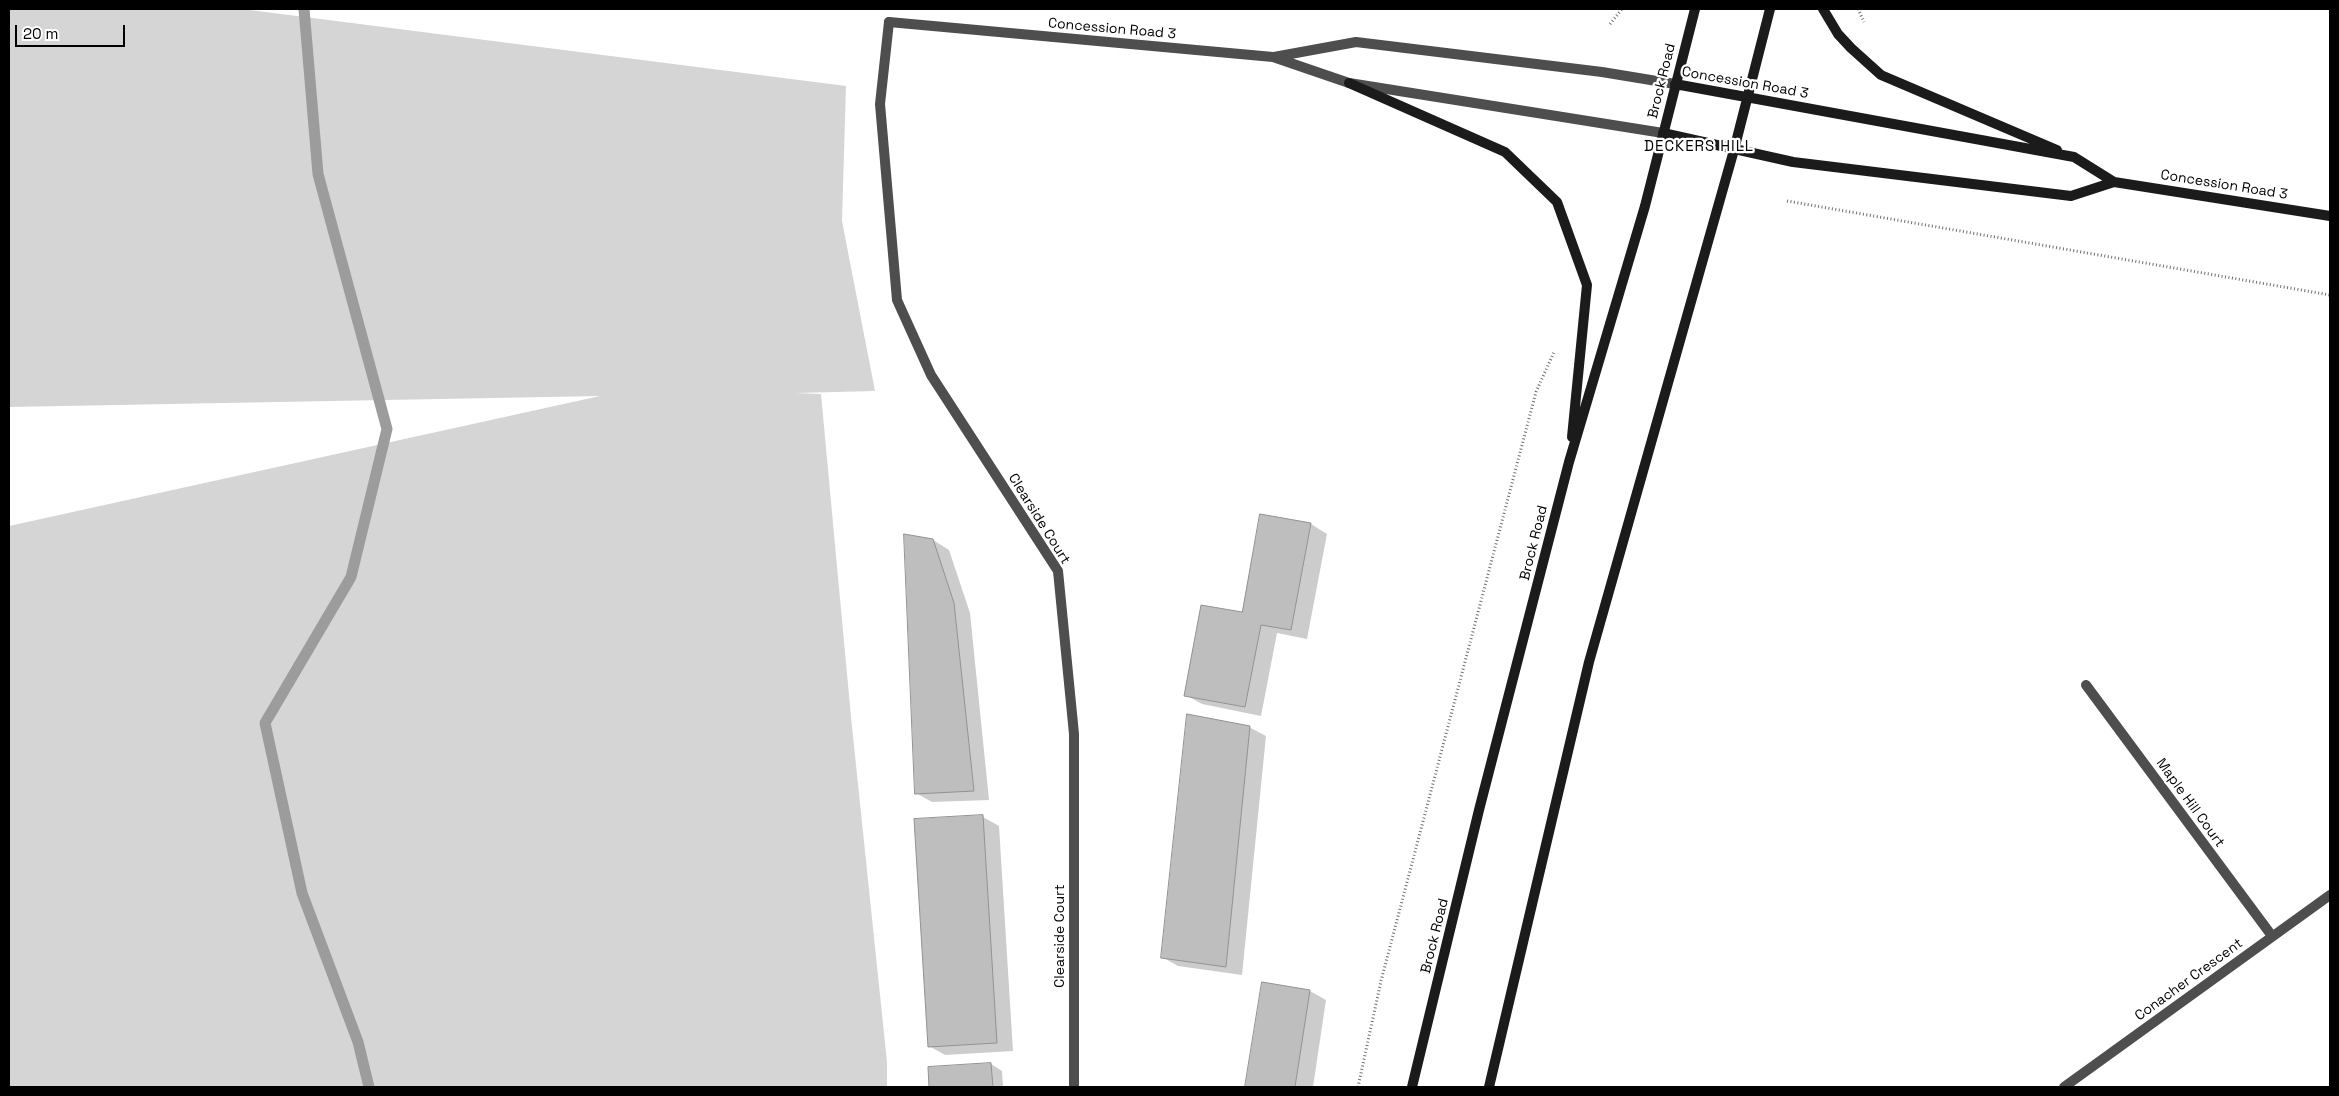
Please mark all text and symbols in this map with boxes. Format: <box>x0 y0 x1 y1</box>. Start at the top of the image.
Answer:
scale bar <box>18 15 128 47</box>
street label: Concession Road 3 <box>1047 15 1177 43</box>
text: 20 m <box>23 24 58 43</box>
street label: Brock Road <box>1645 42 1679 120</box>
street label: Concession Road 3 <box>1680 64 1810 102</box>
district label: DECKERS HILL <box>1642 138 1756 156</box>
street label: Concession Road 3 <box>2159 167 2289 203</box>
street label: Clearside Court <box>1004 471 1074 567</box>
street label: Brock Road <box>1517 504 1551 582</box>
street label: Maple Hill Court <box>2152 755 2228 851</box>
street label: Clearside Court <box>1052 884 1068 988</box>
street label: Brock Road <box>1418 897 1452 975</box>
street label: Conacher Crescent <box>2132 935 2246 1025</box>

